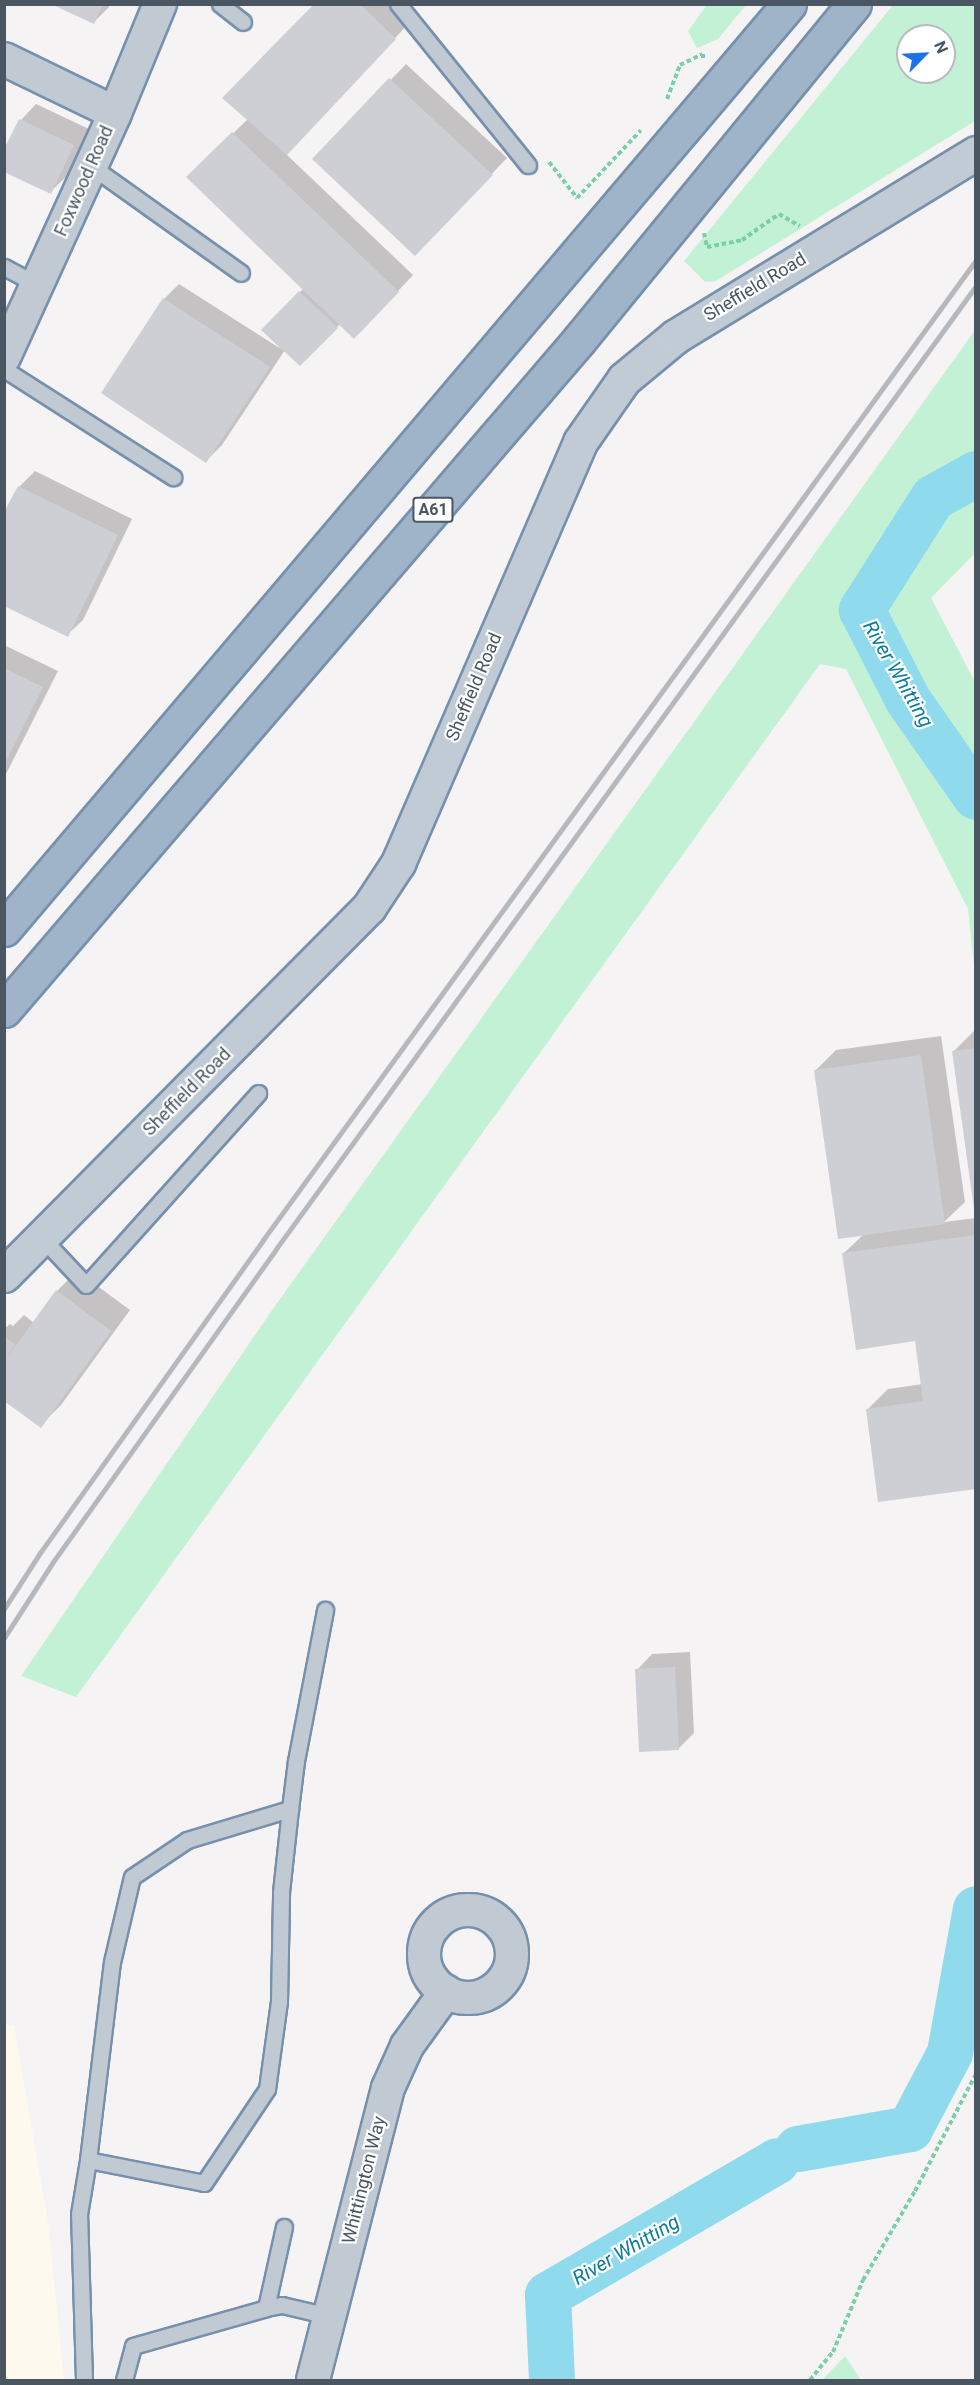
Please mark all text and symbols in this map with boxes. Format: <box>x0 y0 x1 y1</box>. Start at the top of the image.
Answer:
north arrow <box>896 24 956 84</box>
text: N <box>930 38 952 56</box>
street label: Foxwood Road <box>50 122 118 240</box>
street label: Sheffield Road <box>700 248 810 326</box>
road number: A61 <box>412 497 454 523</box>
water label: River Whitting <box>858 616 938 732</box>
street label: Sheffield Road <box>442 630 506 744</box>
street label: Sheffield Road <box>139 1044 235 1140</box>
street label: Whittington Way <box>338 2114 390 2246</box>
water label: River Whitting <box>568 2210 684 2290</box>

